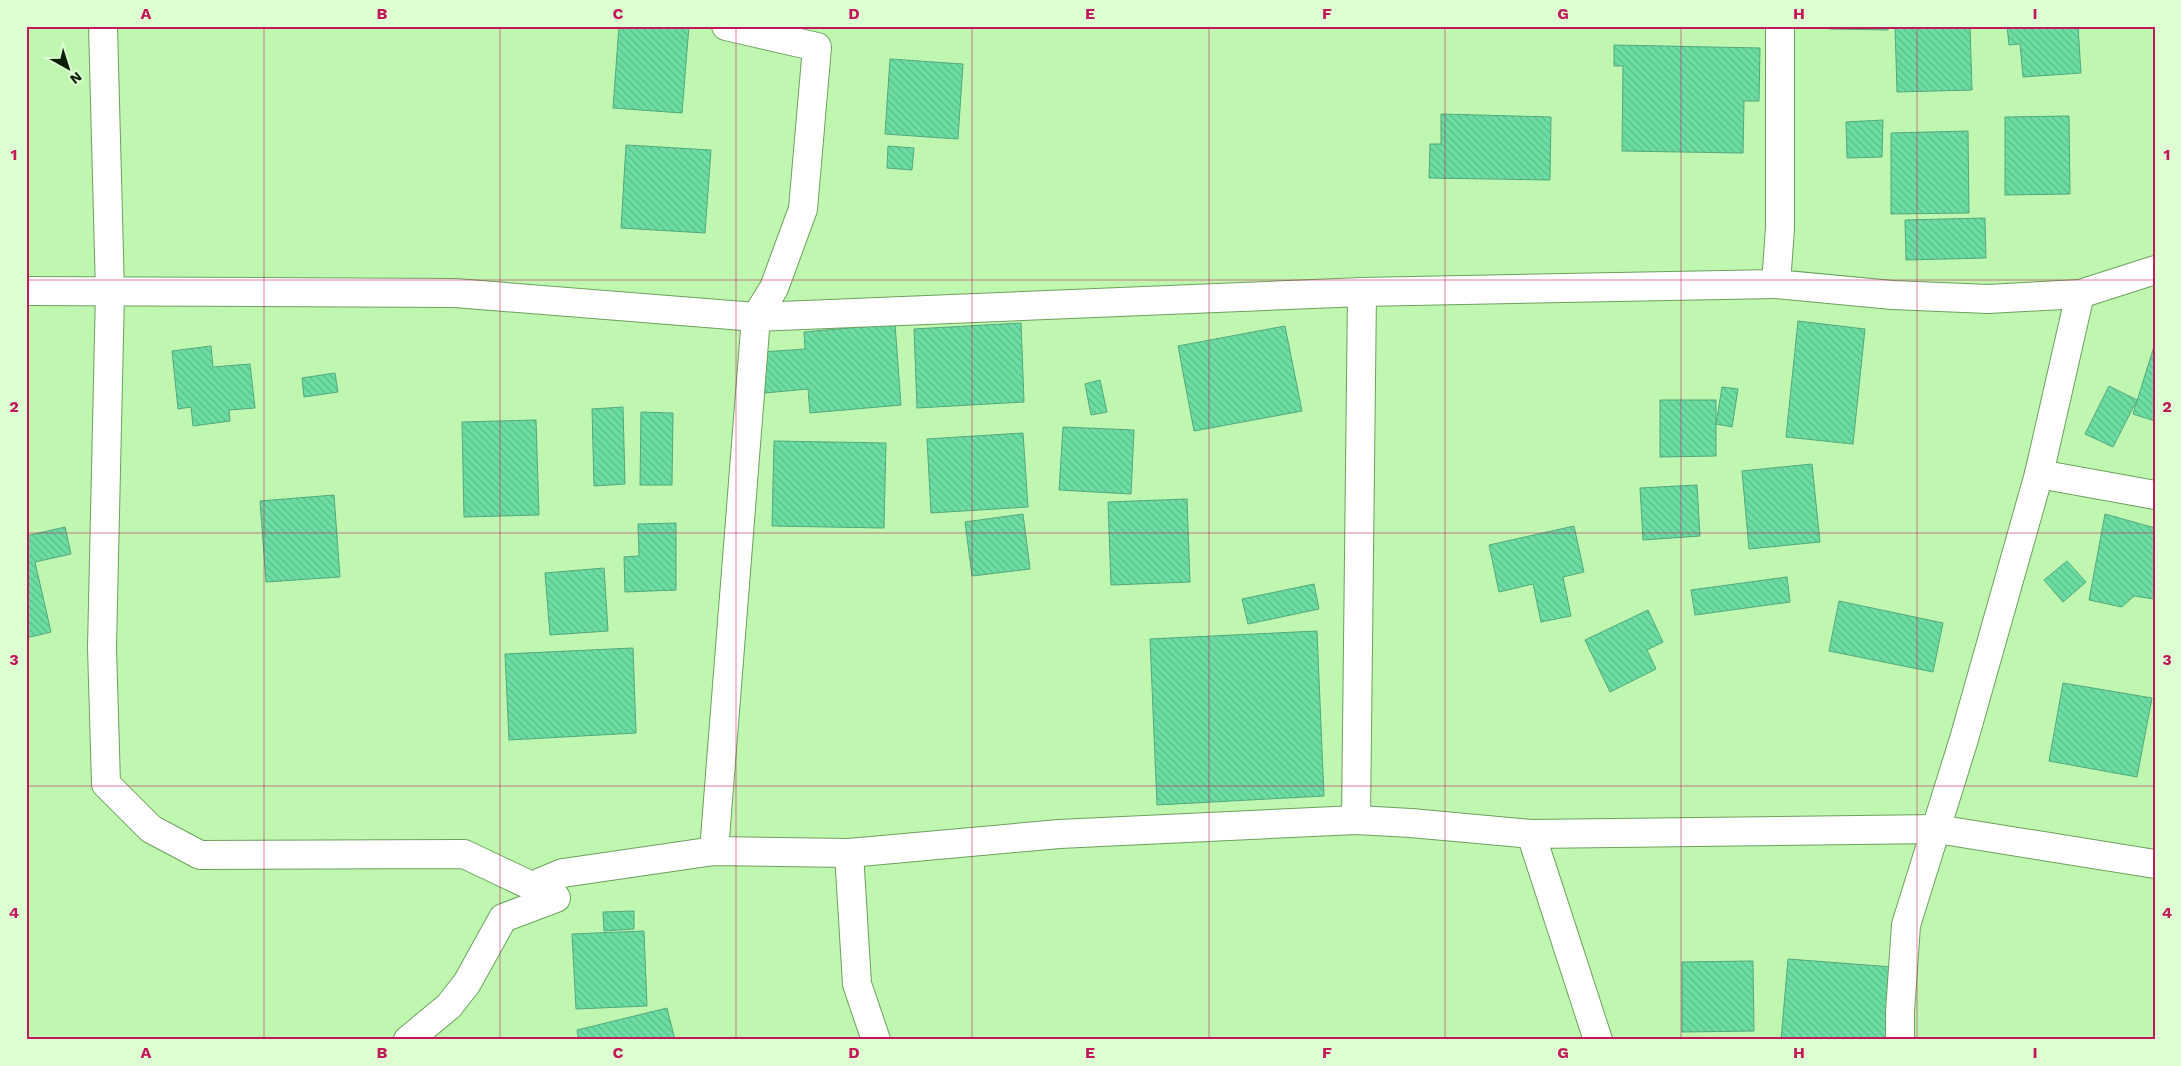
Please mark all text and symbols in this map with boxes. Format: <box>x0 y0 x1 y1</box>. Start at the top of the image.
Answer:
text: A <box>141 4 152 23</box>
text: B <box>377 4 388 23</box>
text: C <box>613 4 624 23</box>
text: D <box>848 4 860 23</box>
text: E <box>1085 4 1095 23</box>
text: F <box>1322 4 1332 23</box>
text: G <box>1557 4 1569 23</box>
text: H <box>1793 4 1805 23</box>
text: I <box>2032 4 2038 23</box>
north arrow <box>42 42 92 92</box>
text: N <box>67 69 85 88</box>
text: 1 <box>11 145 17 164</box>
text: 1 <box>2164 145 2170 164</box>
text: 2 <box>9 397 19 416</box>
text: 2 <box>2162 397 2172 416</box>
text: 3 <box>9 650 19 669</box>
text: 3 <box>2162 650 2172 669</box>
text: 4 <box>9 903 19 922</box>
text: 4 <box>2162 903 2172 922</box>
text: A <box>141 1043 152 1062</box>
text: B <box>377 1043 388 1062</box>
text: C <box>613 1043 624 1062</box>
text: D <box>848 1043 860 1062</box>
text: E <box>1085 1043 1095 1062</box>
text: F <box>1322 1043 1332 1062</box>
text: G <box>1557 1043 1569 1062</box>
text: H <box>1793 1043 1805 1062</box>
text: I <box>2032 1043 2038 1062</box>

